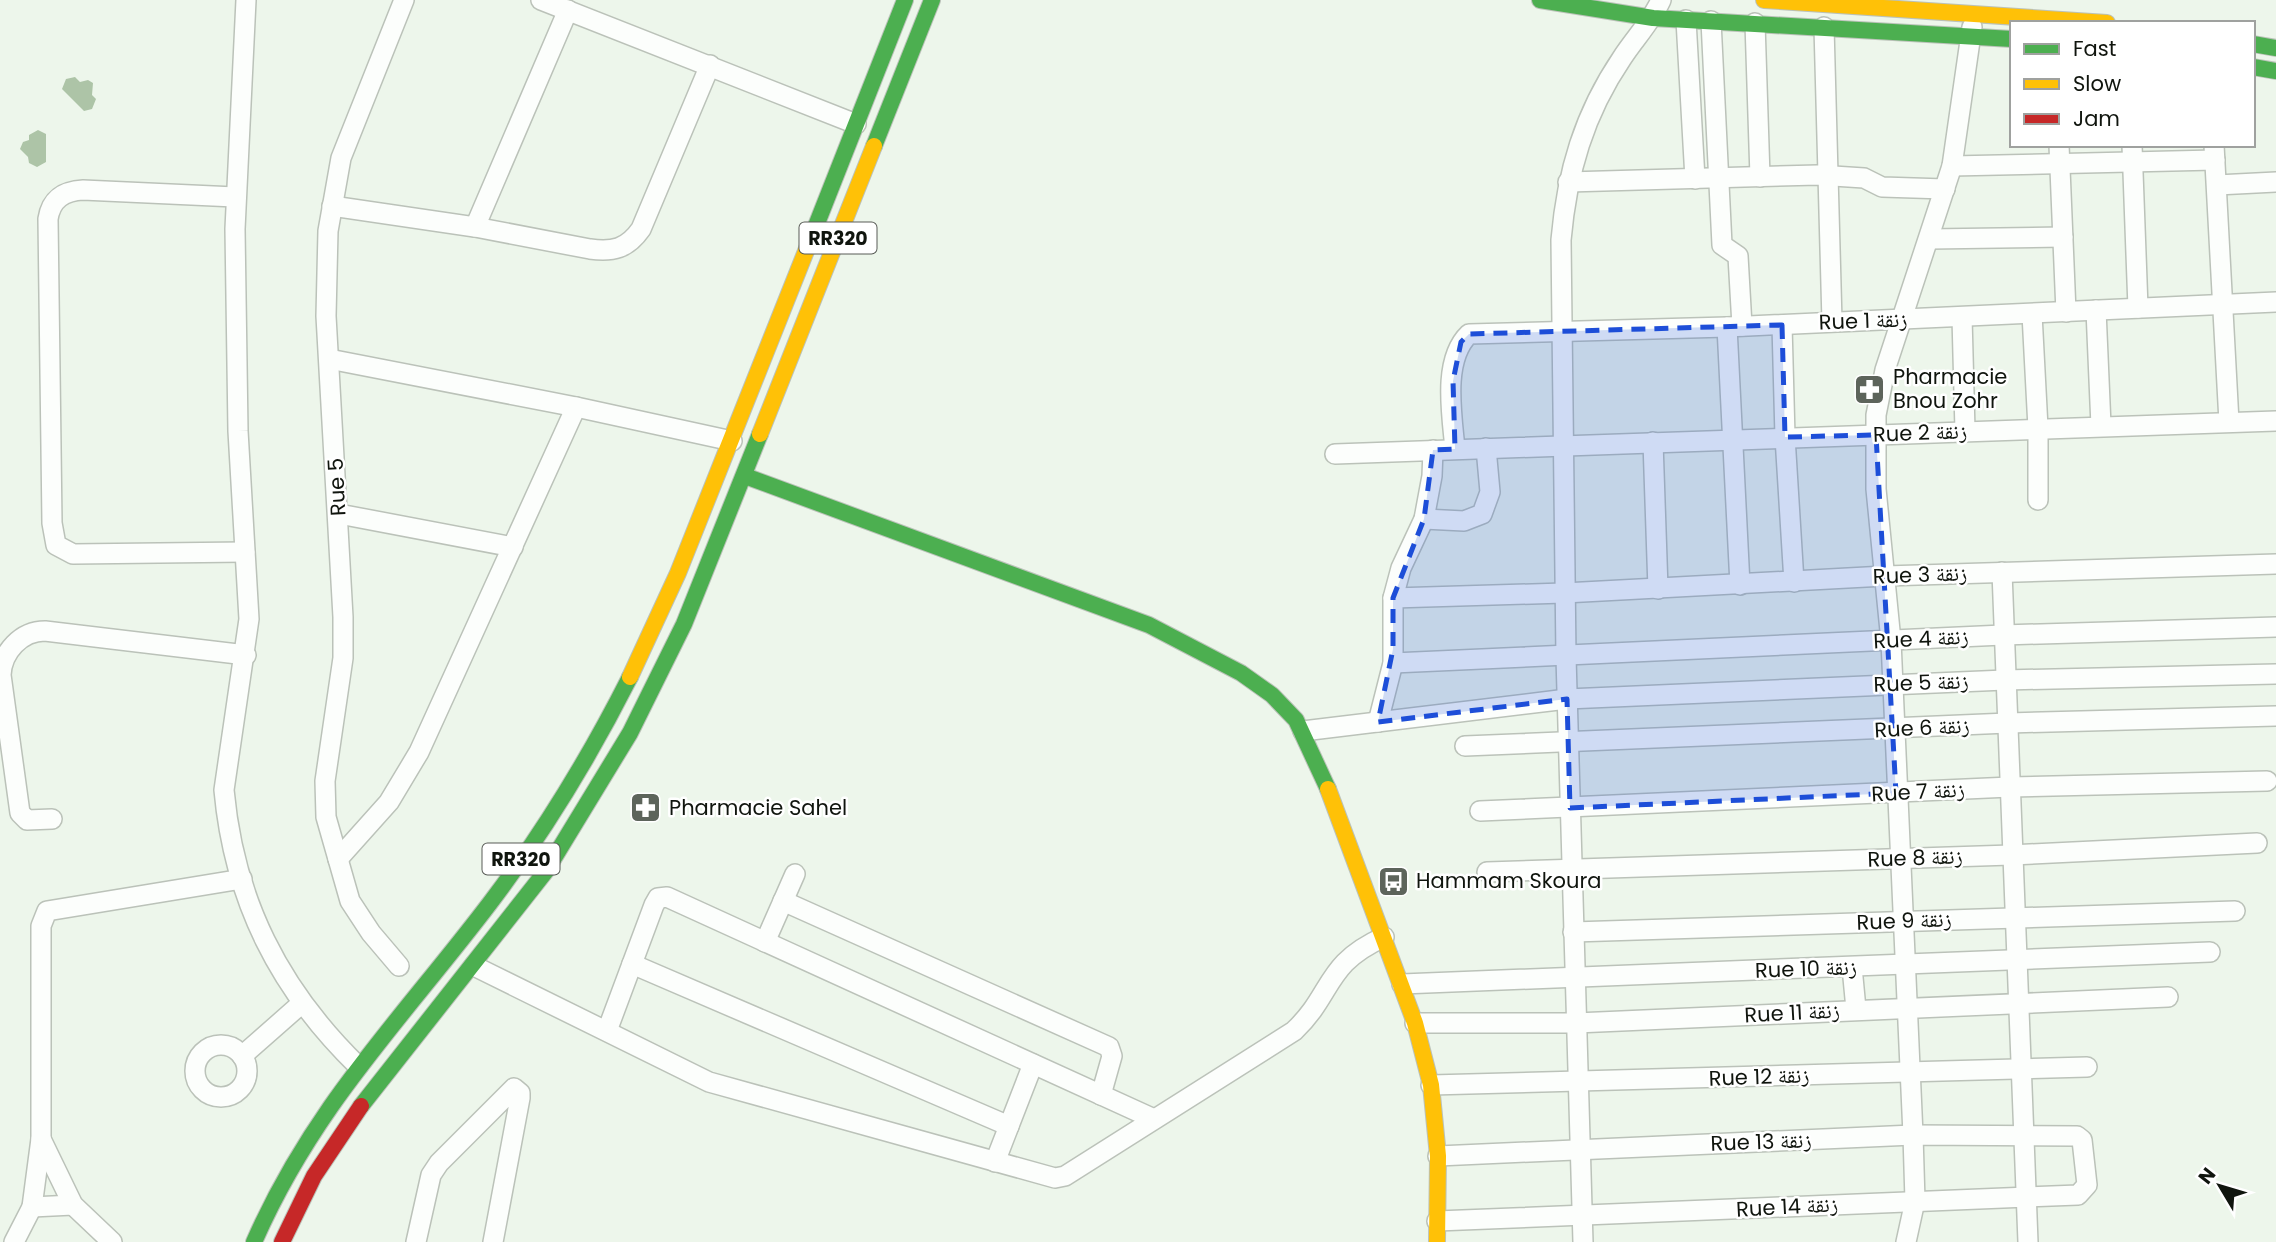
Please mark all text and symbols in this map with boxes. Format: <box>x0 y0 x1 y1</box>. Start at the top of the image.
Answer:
legend <box>2010 21 2255 147</box>
text: Fast <box>2073 34 2116 63</box>
text: Slow <box>2073 69 2121 98</box>
text: Jam <box>2073 104 2120 133</box>
road number: RR320 <box>800 222 876 254</box>
street label: Rue 1 زنقة <box>1818 304 1908 337</box>
place label: Pharmacie Bnou Zohr <box>1893 362 2007 415</box>
pharmacy icon: Pharmacie Bnou Zohr <box>1853 372 1887 406</box>
street label: Rue 2 زنقة <box>1872 416 1967 449</box>
street label: Rue 5 <box>321 457 352 517</box>
street label: Rue 3 زنقة <box>1872 558 1968 591</box>
street label: Rue 4 زنقة <box>1873 622 1969 655</box>
street label: Rue 5 زنقة <box>1873 666 1969 699</box>
street label: Rue 6 زنقة <box>1874 711 1970 744</box>
street label: Rue 7 زنقة <box>1871 775 1965 808</box>
pharmacy icon: Pharmacie Sahel <box>629 791 663 825</box>
place label: Pharmacie Sahel <box>669 793 847 822</box>
street label: Rue 8 زنقة <box>1867 841 1963 874</box>
road number: RR320 <box>482 844 560 874</box>
bus stop icon: Hammam Skoura <box>1376 864 1410 898</box>
place label: Hammam Skoura <box>1416 866 1601 895</box>
street label: Rue 9 زنقة <box>1856 904 1952 937</box>
street label: Rue 10 زنقة <box>1755 952 1857 985</box>
street label: Rue 11 زنقة <box>1744 996 1840 1029</box>
street label: Rue 12 زنقة <box>1708 1060 1810 1093</box>
street label: Rue 13 زنقة <box>1710 1125 1812 1158</box>
north arrow <box>2185 1151 2255 1221</box>
text: N <box>2192 1162 2222 1190</box>
street label: Rue 14 زنقة <box>1735 1189 1839 1224</box>

